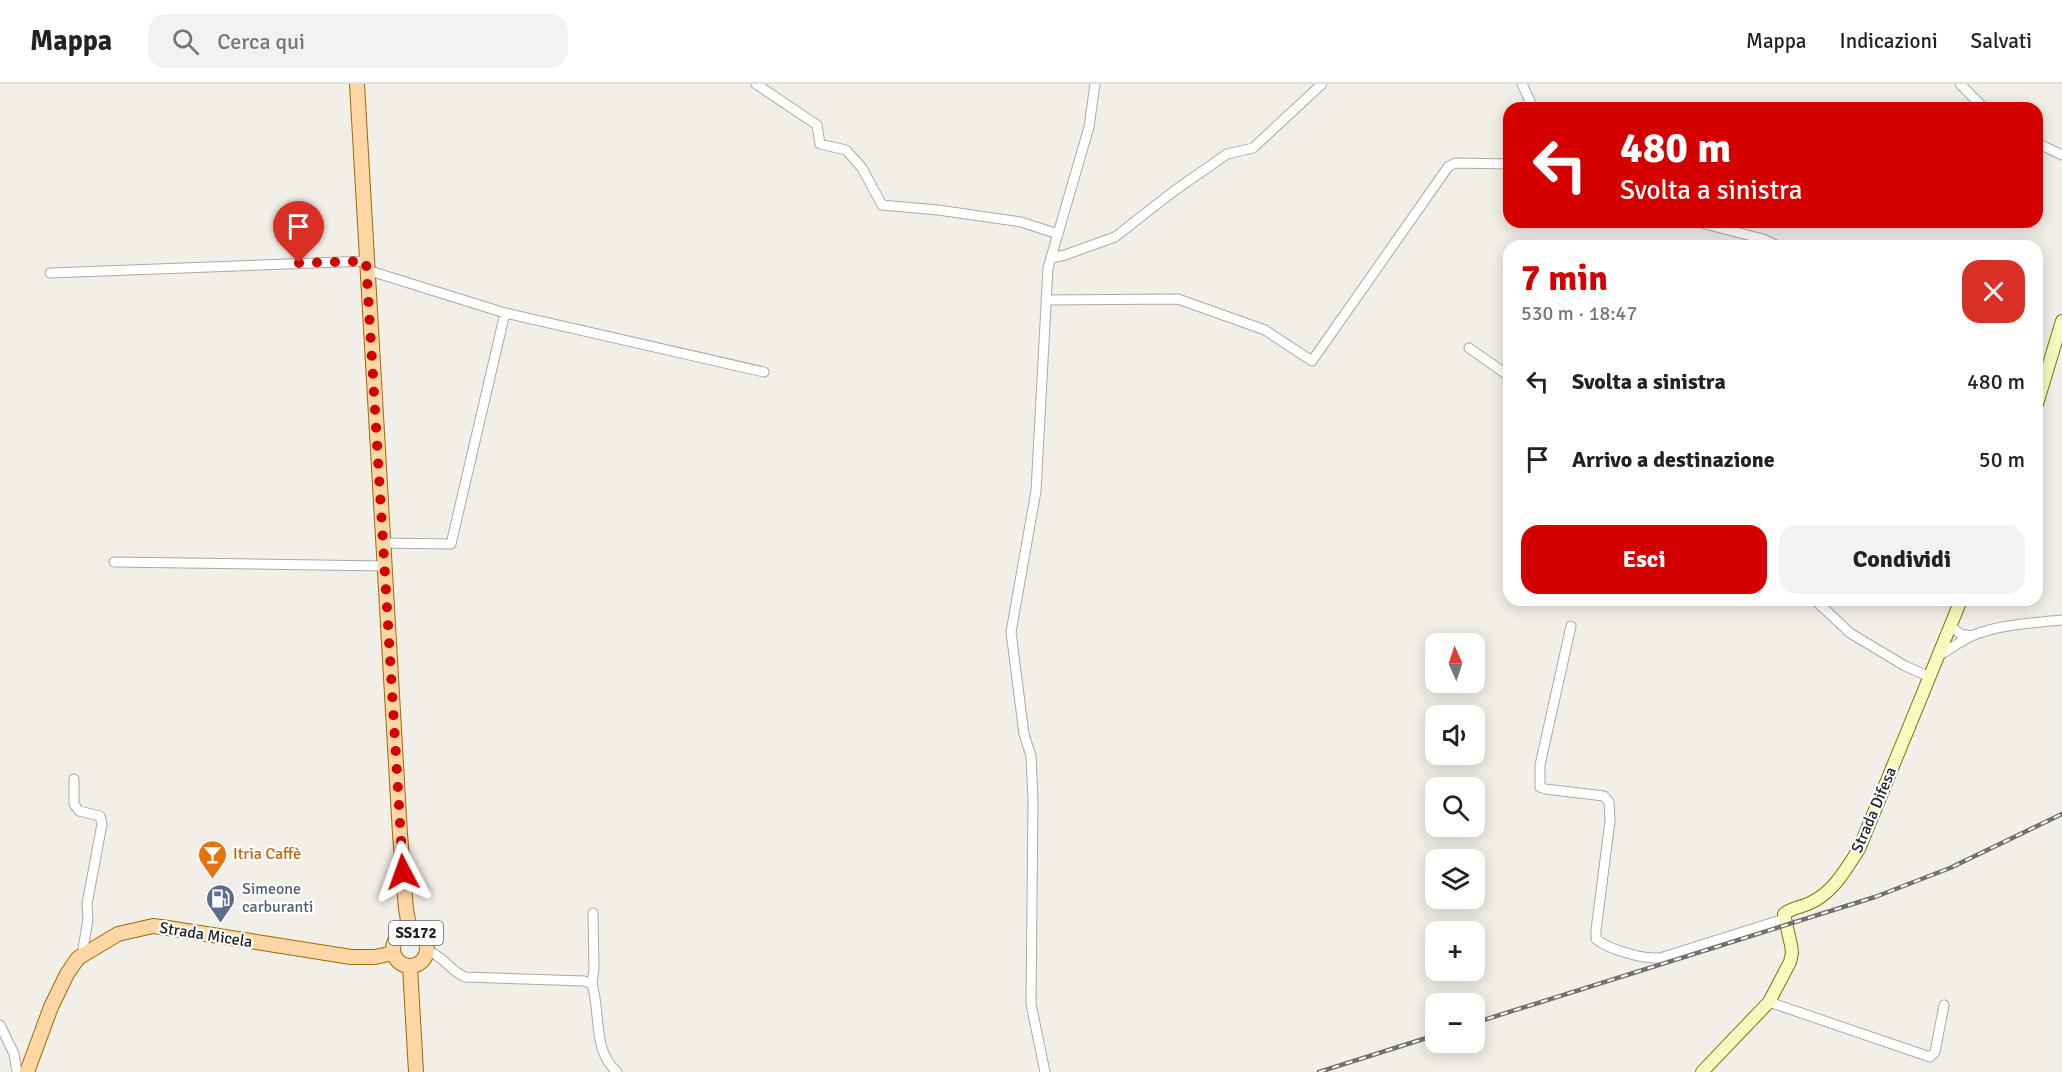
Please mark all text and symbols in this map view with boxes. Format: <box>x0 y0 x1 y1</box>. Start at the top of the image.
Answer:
search box <box>148 14 568 68</box>
text: Mappa <box>30 24 112 58</box>
icon: search <box>169 25 202 58</box>
text: Cerca qui <box>217 28 305 55</box>
text: Mappa <box>1746 28 1807 54</box>
text: Indicazioni <box>1840 28 1938 54</box>
text: Salvati <box>1971 28 2032 54</box>
text: 480 m <box>1620 123 1731 174</box>
icon: left <box>1521 126 1599 204</box>
text: Svolta a sinistra <box>1620 174 1803 207</box>
pin <box>273 201 324 263</box>
icon: arrive <box>282 210 315 243</box>
text: 7 min <box>1521 256 1608 301</box>
button: close <box>1962 260 2025 323</box>
text: 530 m · 18:47 <box>1521 301 1637 326</box>
icon: left <box>1521 365 1554 398</box>
text: Svolta a sinistra <box>1572 368 1726 395</box>
text: 480 m <box>1967 368 2025 395</box>
icon: arrive <box>1521 443 1554 476</box>
text: Arrivo a destinazione <box>1572 446 1775 473</box>
text: 50 m <box>1979 446 2025 473</box>
button: Esci <box>1521 525 1767 594</box>
button: Condividi <box>1779 525 2025 594</box>
north arrow <box>1425 633 1485 693</box>
map controls <box>1425 633 1485 1053</box>
button: sound <box>1425 705 1485 765</box>
street label: Strada Difesa <box>1847 764 1901 856</box>
button: search <box>1425 777 1485 837</box>
bar icon: Itria Caffè <box>196 838 228 880</box>
position arrow <box>371 840 435 904</box>
place label: Itria Caffè <box>233 844 301 864</box>
button: layers <box>1425 849 1485 909</box>
place label: Simeone carburanti <box>242 879 313 917</box>
fuel station icon: Simeone carburanti <box>205 882 237 924</box>
street label: Strada Micela <box>158 918 254 952</box>
road number: SS172 <box>389 921 443 945</box>
button: + <box>1425 921 1485 981</box>
button: − <box>1425 993 1485 1053</box>

